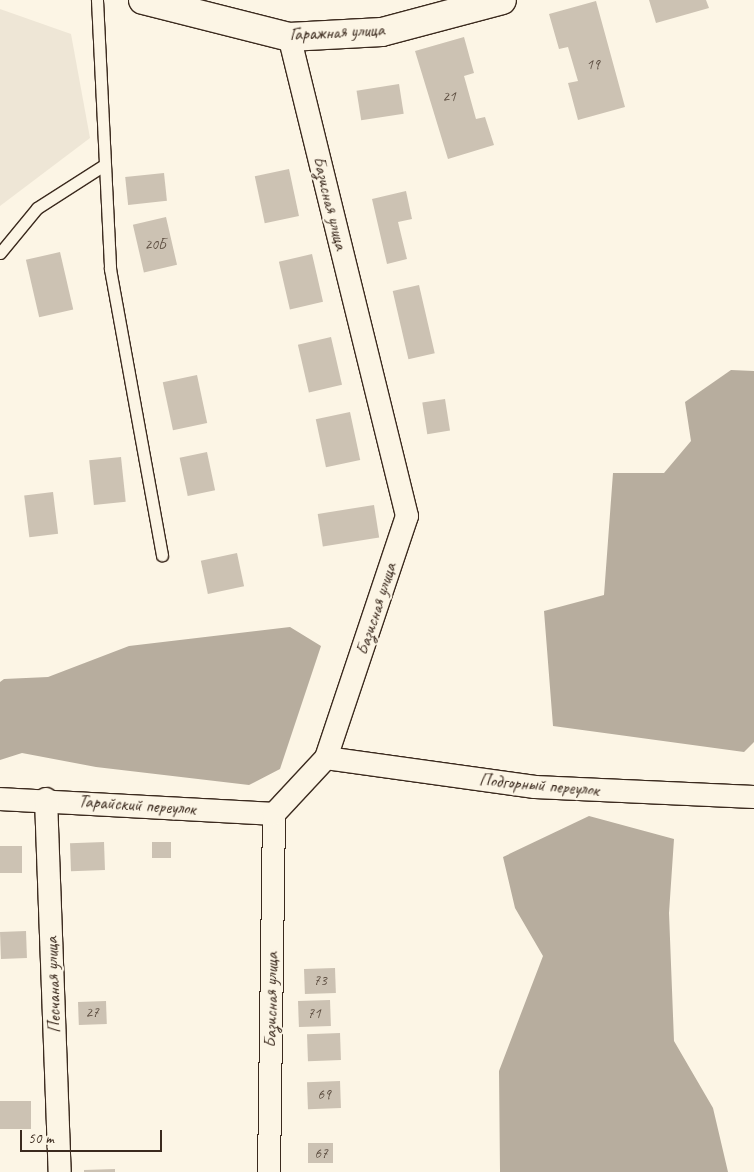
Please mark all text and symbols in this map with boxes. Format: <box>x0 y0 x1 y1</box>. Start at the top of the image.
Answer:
street label: Гаражная улица <box>289 19 385 45</box>
house number: 19 <box>586 56 600 74</box>
house number: 21 <box>442 88 456 106</box>
street label: Базисная улица <box>308 154 352 252</box>
house number: 20Б <box>144 236 166 254</box>
street label: Базисная улица <box>351 560 401 658</box>
street label: Подгорный переулок <box>478 769 600 801</box>
street label: Тарайский переулок <box>78 790 196 820</box>
street label: Песчаная улица <box>41 936 65 1034</box>
street label: Базисная улица <box>259 952 283 1048</box>
house number: 73 <box>313 972 327 990</box>
house number: 27 <box>85 1004 99 1022</box>
house number: 71 <box>307 1005 321 1023</box>
house number: 69 <box>317 1086 331 1104</box>
scale bar <box>22 1120 165 1152</box>
text: 50 m <box>28 1129 54 1148</box>
house number: 67 <box>314 1145 328 1163</box>

